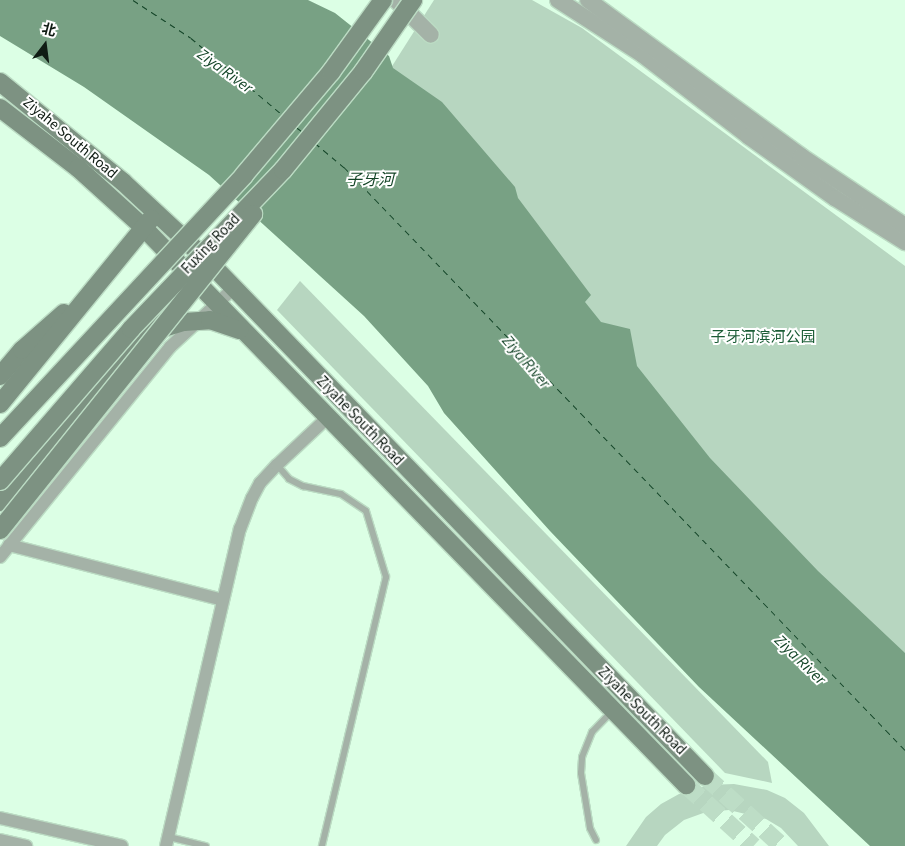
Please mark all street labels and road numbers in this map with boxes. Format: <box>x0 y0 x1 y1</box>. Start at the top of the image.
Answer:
street label: Ziyahe South Road <box>19 93 121 183</box>
street label: Fuxing Road <box>178 210 244 278</box>
street label: Ziyahe South Road <box>313 373 407 469</box>
street label: Ziyahe South Road <box>594 663 690 759</box>

